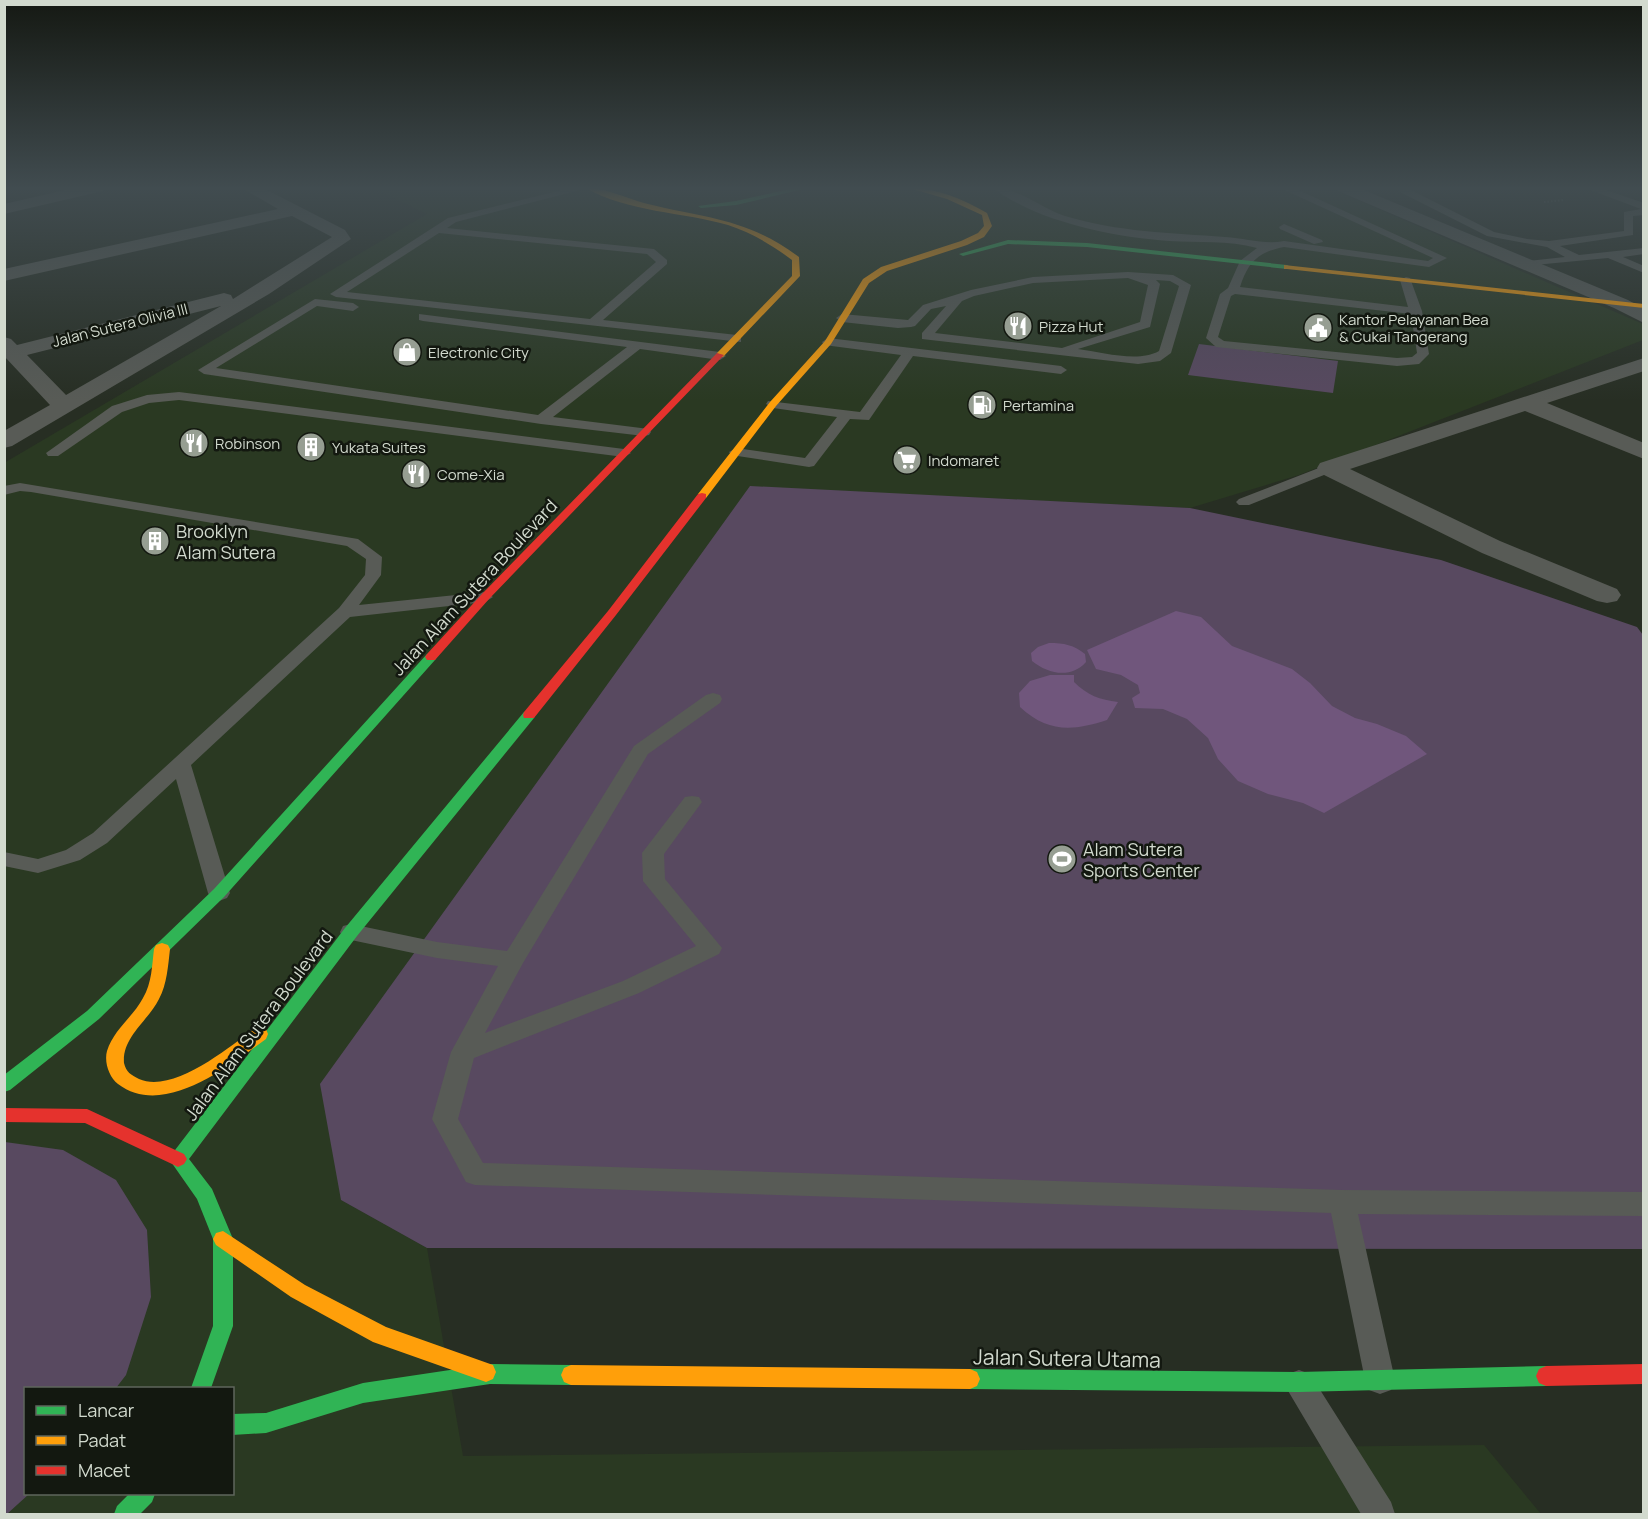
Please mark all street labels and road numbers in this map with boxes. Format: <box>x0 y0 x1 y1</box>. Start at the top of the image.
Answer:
street label: Jalan Sutera Olivia III <box>50 298 190 352</box>
street label: Jalan Alam Sutera Boulevard <box>386 494 562 680</box>
street label: Jalan Alam Sutera Boulevard <box>178 925 338 1125</box>
street label: Jalan Sutera Utama <box>973 1342 1161 1374</box>

